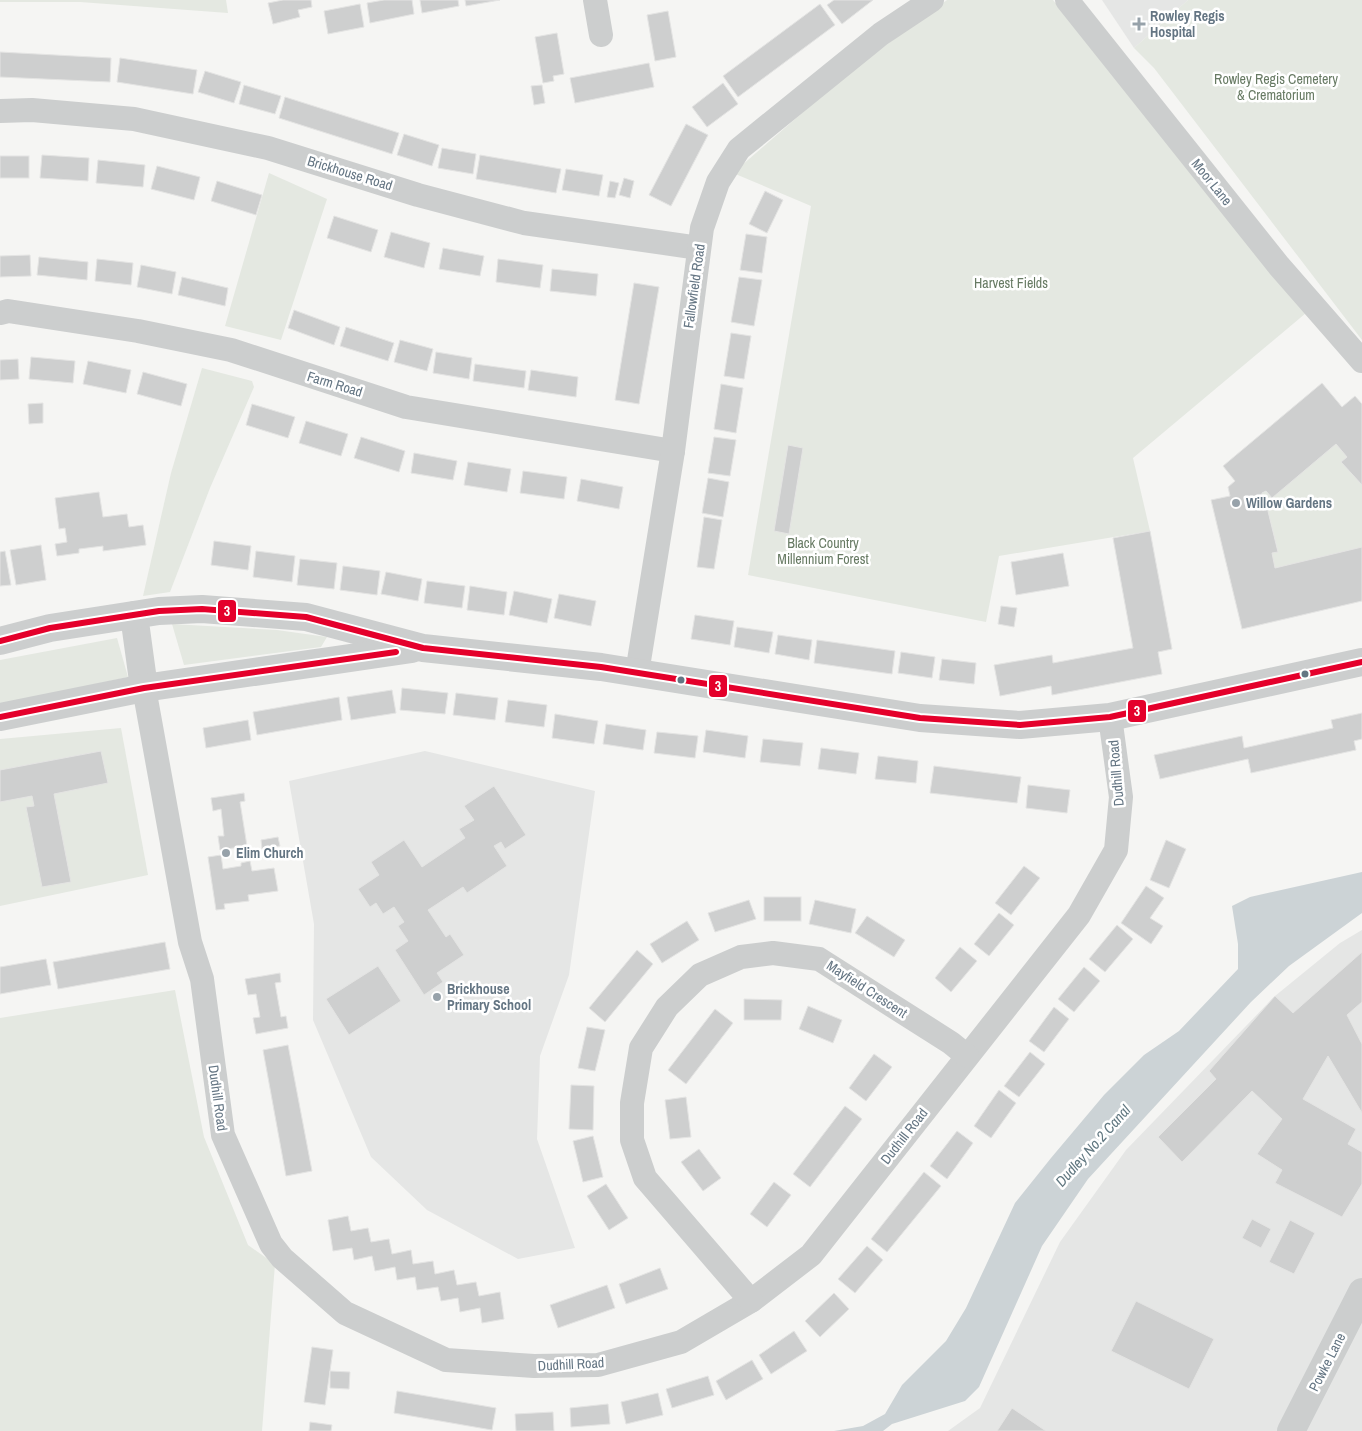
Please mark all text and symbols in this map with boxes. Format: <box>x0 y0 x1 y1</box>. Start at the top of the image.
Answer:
place label: Rowley Regis Hospital <box>1150 7 1225 41</box>
marker: Rowley Regis Hospital <box>1132 17 1146 31</box>
park label: Rowley Regis Cemetery & Crematorium <box>1214 70 1338 104</box>
street label: Brickhouse Road <box>305 152 395 194</box>
street label: Moor Lane <box>1188 155 1236 209</box>
street label: Fallowfield Road <box>679 243 709 329</box>
park label: Harvest Fields <box>974 274 1048 292</box>
street label: Farm Road <box>305 367 365 401</box>
place label: Willow Gardens <box>1246 494 1332 512</box>
marker: Willow Gardens <box>1230 497 1242 509</box>
park label: Black Country Millennium Forest <box>777 534 869 568</box>
line badge: 3 <box>217 599 237 623</box>
text: 3 <box>224 602 230 620</box>
unlabelled marker <box>1300 669 1310 679</box>
line badge: 3 <box>708 674 728 698</box>
unlabelled marker <box>676 675 686 685</box>
text: 3 <box>715 677 721 695</box>
line badge: 3 <box>1127 699 1147 723</box>
text: 3 <box>1134 702 1140 720</box>
street label: Dudhill Road <box>1104 739 1128 807</box>
place label: Elim Church <box>236 844 304 862</box>
marker: Elim Church <box>220 847 232 859</box>
street label: Mayfield Crescent <box>823 956 911 1022</box>
place label: Brickhouse Primary School <box>447 980 531 1014</box>
marker: Brickhouse Primary School <box>431 991 443 1003</box>
street label: Dudhill Road <box>204 1064 232 1132</box>
water label: Dudley No.2 Canal <box>1050 1100 1135 1191</box>
street label: Dudhill Road <box>876 1104 932 1168</box>
street label: Powke Lane <box>1305 1330 1349 1394</box>
street label: Dudhill Road <box>537 1353 605 1375</box>

